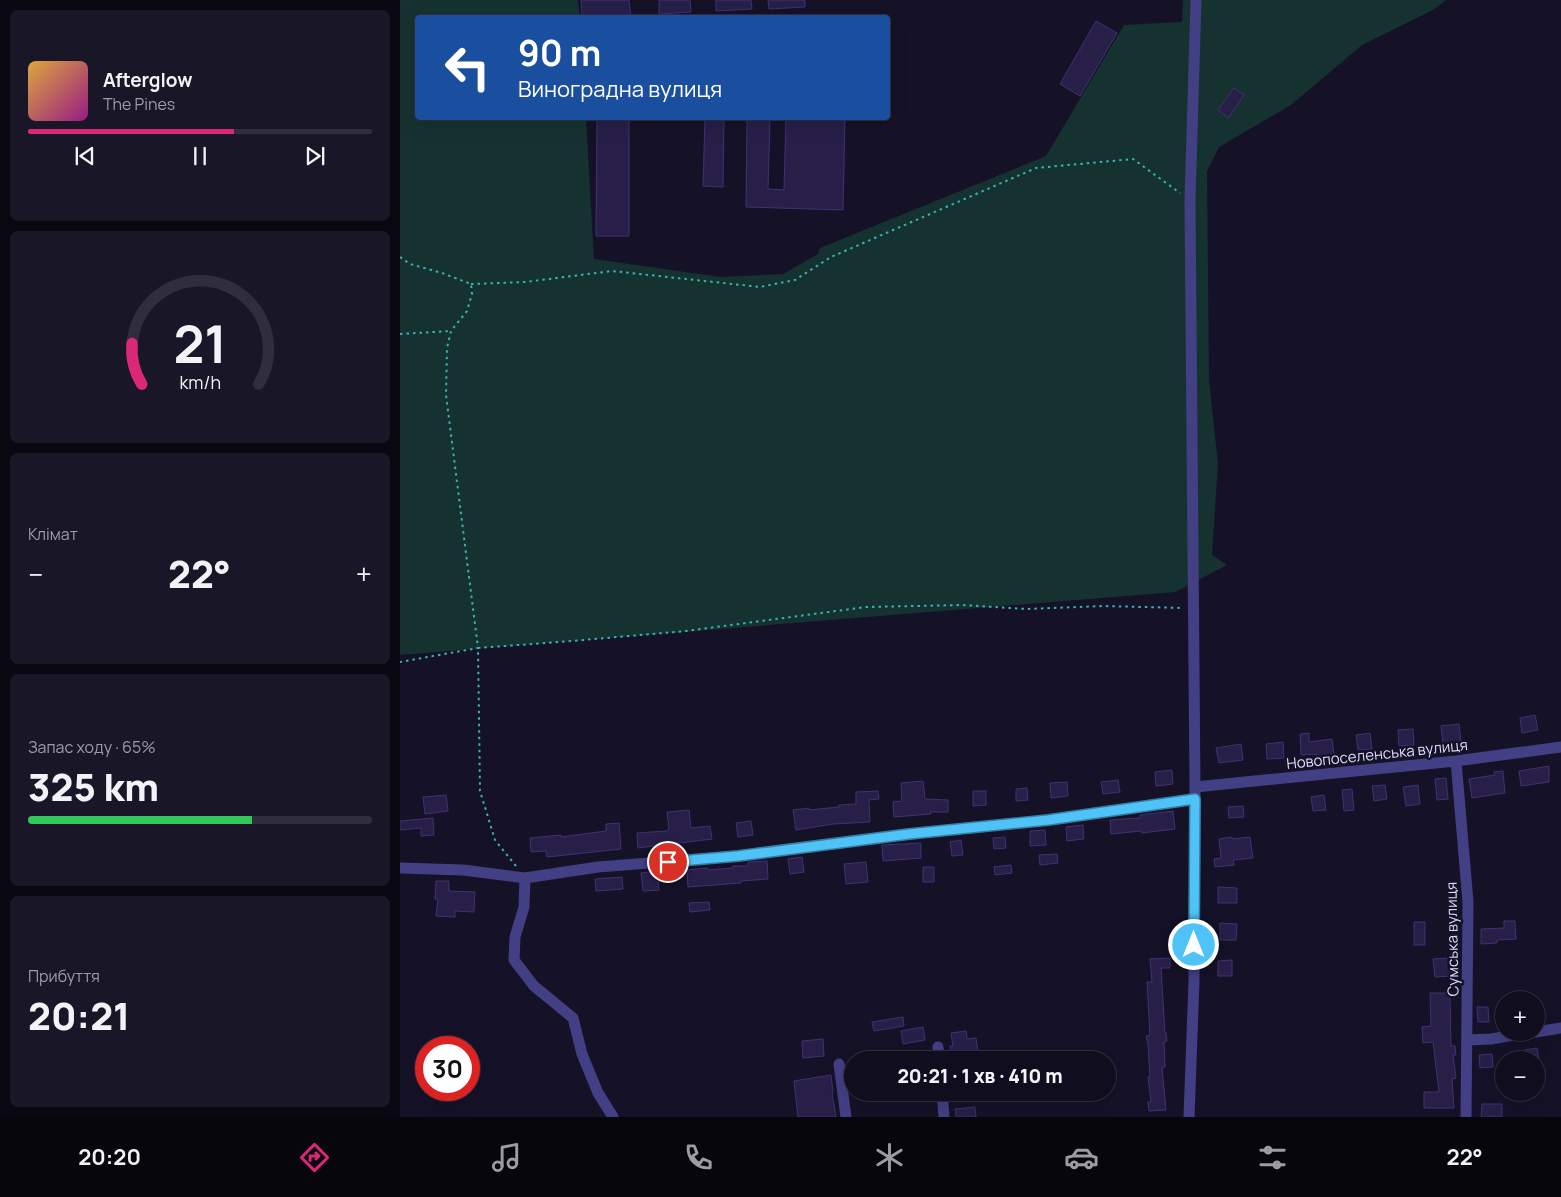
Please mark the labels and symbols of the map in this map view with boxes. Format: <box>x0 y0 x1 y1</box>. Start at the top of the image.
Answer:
street label: Новопоселенська вулиця <box>1285 734 1469 774</box>
pin <box>647 841 689 883</box>
street label: Сумська вулиця <box>1441 882 1463 996</box>
position arrow <box>1167 918 1219 970</box>
speed limit sign: 30 <box>415 1036 480 1101</box>

